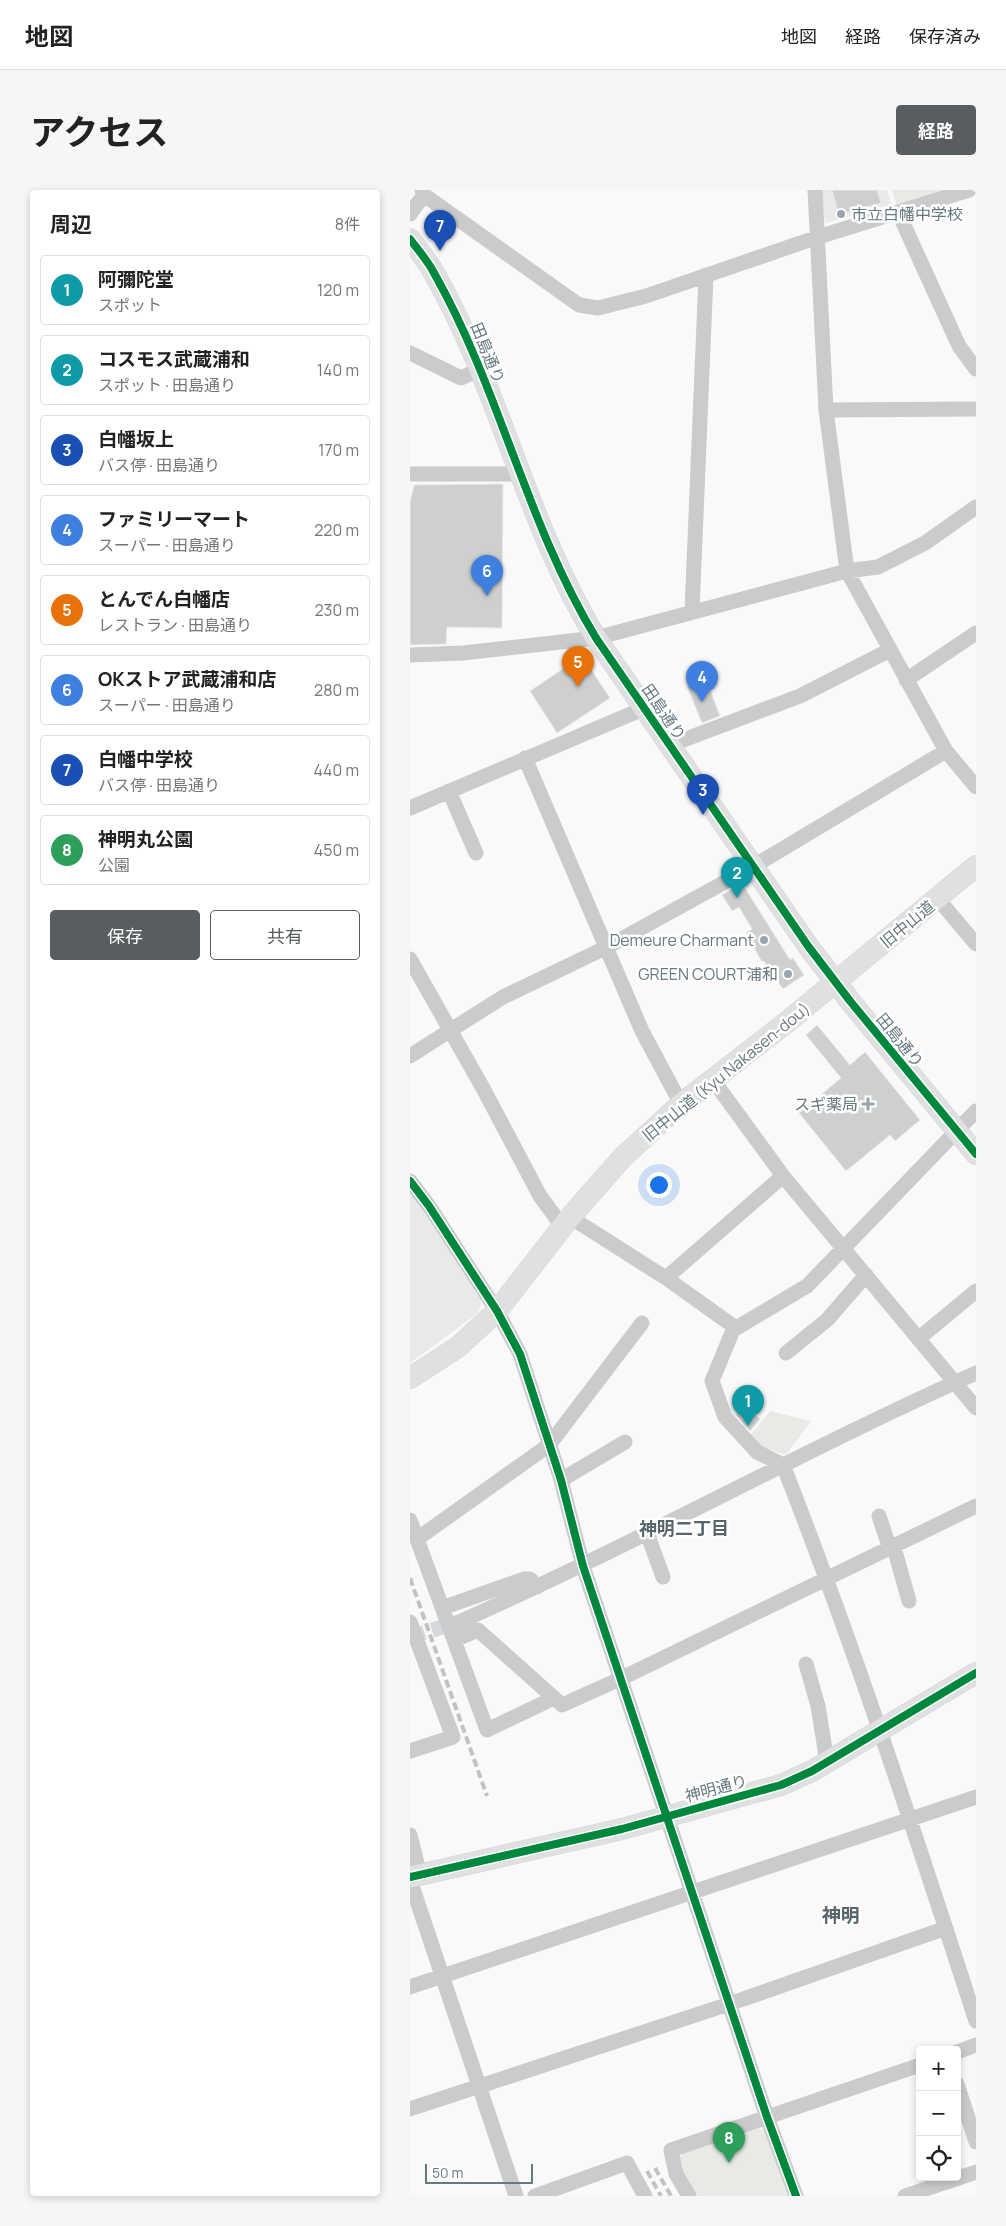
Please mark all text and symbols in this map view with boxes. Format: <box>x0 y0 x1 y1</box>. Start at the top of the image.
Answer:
text: 地図 <box>25 19 73 52</box>
text: 地図 <box>781 24 817 48</box>
text: 経路 <box>845 24 881 48</box>
text: 保存済み <box>909 24 981 48</box>
button: 経路 <box>896 105 976 155</box>
text: アクセス <box>30 108 168 156</box>
place label: 市立白幡中学校 <box>851 203 963 225</box>
marker: 市立白幡中学校 <box>835 208 847 220</box>
text: 周辺 <box>50 210 92 238</box>
pin: 7 <box>424 210 456 251</box>
text: 8件 <box>335 213 360 235</box>
text: 阿彌陀堂 <box>98 266 174 292</box>
text: 1 <box>63 279 71 301</box>
text: 120 m <box>317 279 359 301</box>
text: スポット <box>98 294 162 316</box>
street label: 田島通り <box>466 319 510 387</box>
text: コスモス武蔵浦和 <box>98 346 250 372</box>
text: 2 <box>62 359 72 381</box>
text: 140 m <box>317 359 359 381</box>
text: スポット · 田島通り <box>98 374 236 396</box>
text: 白幡坂上 <box>98 426 174 452</box>
text: 3 <box>62 439 72 461</box>
text: 170 m <box>318 439 359 461</box>
text: バス停 · 田島通り <box>98 454 220 476</box>
text: ファミリーマート <box>98 506 250 532</box>
text: 4 <box>62 519 72 541</box>
text: 220 m <box>314 519 359 541</box>
text: スーパー · 田島通り <box>98 534 236 556</box>
pin: 6 <box>471 555 503 596</box>
text: とんでん白幡店 <box>98 586 230 612</box>
text: 5 <box>62 599 72 621</box>
text: 230 m <box>315 599 359 621</box>
text: レストラン · 田島通り <box>98 614 252 636</box>
pin: 5 <box>562 646 594 687</box>
pin: 4 <box>686 661 718 702</box>
text: OKストア武蔵浦和店 <box>98 666 277 692</box>
text: 6 <box>62 679 72 701</box>
text: 280 m <box>314 679 359 701</box>
street label: 田島通り <box>637 679 691 745</box>
text: スーパー · 田島通り <box>98 694 236 716</box>
text: 白幡中学校 <box>98 746 193 772</box>
text: 7 <box>63 759 71 781</box>
text: 440 m <box>313 759 359 781</box>
text: バス停 · 田島通り <box>98 774 220 796</box>
pin: 3 <box>687 774 719 815</box>
text: 神明丸公園 <box>98 826 193 852</box>
text: 8 <box>62 839 72 861</box>
text: 450 m <box>314 839 359 861</box>
text: 公園 <box>98 854 130 876</box>
pin: 2 <box>721 857 753 898</box>
street label: 旧中山道 <box>875 895 939 953</box>
button: 保存 <box>50 910 200 960</box>
button: 共有 <box>210 910 360 960</box>
place label: Demeure Charmant <box>610 929 754 951</box>
marker: Demeure Charmant <box>758 934 770 946</box>
place label: GREEN COURT浦和 <box>638 963 778 985</box>
marker: GREEN COURT浦和 <box>782 968 794 980</box>
street label: 旧中山道 (Kyu Nakasen-dou) <box>638 997 814 1147</box>
street label: 田島通り <box>871 1008 929 1072</box>
place label: スギ薬局 <box>794 1093 858 1115</box>
marker: スギ薬局 <box>862 1098 874 1110</box>
your location <box>646 1172 672 1198</box>
pin: 1 <box>732 1385 764 1426</box>
district label: 神明二丁目 <box>639 1516 729 1540</box>
street label: 神明通り <box>682 1769 750 1807</box>
district label: 神明 <box>822 1902 860 1928</box>
map controls <box>916 2046 961 2181</box>
button: + <box>916 2046 961 2091</box>
button: − <box>916 2091 961 2136</box>
pin: 8 <box>713 2122 745 2163</box>
button: locate <box>916 2136 961 2181</box>
scale bar <box>425 2161 532 2184</box>
text: 50 m <box>432 2163 463 2182</box>

